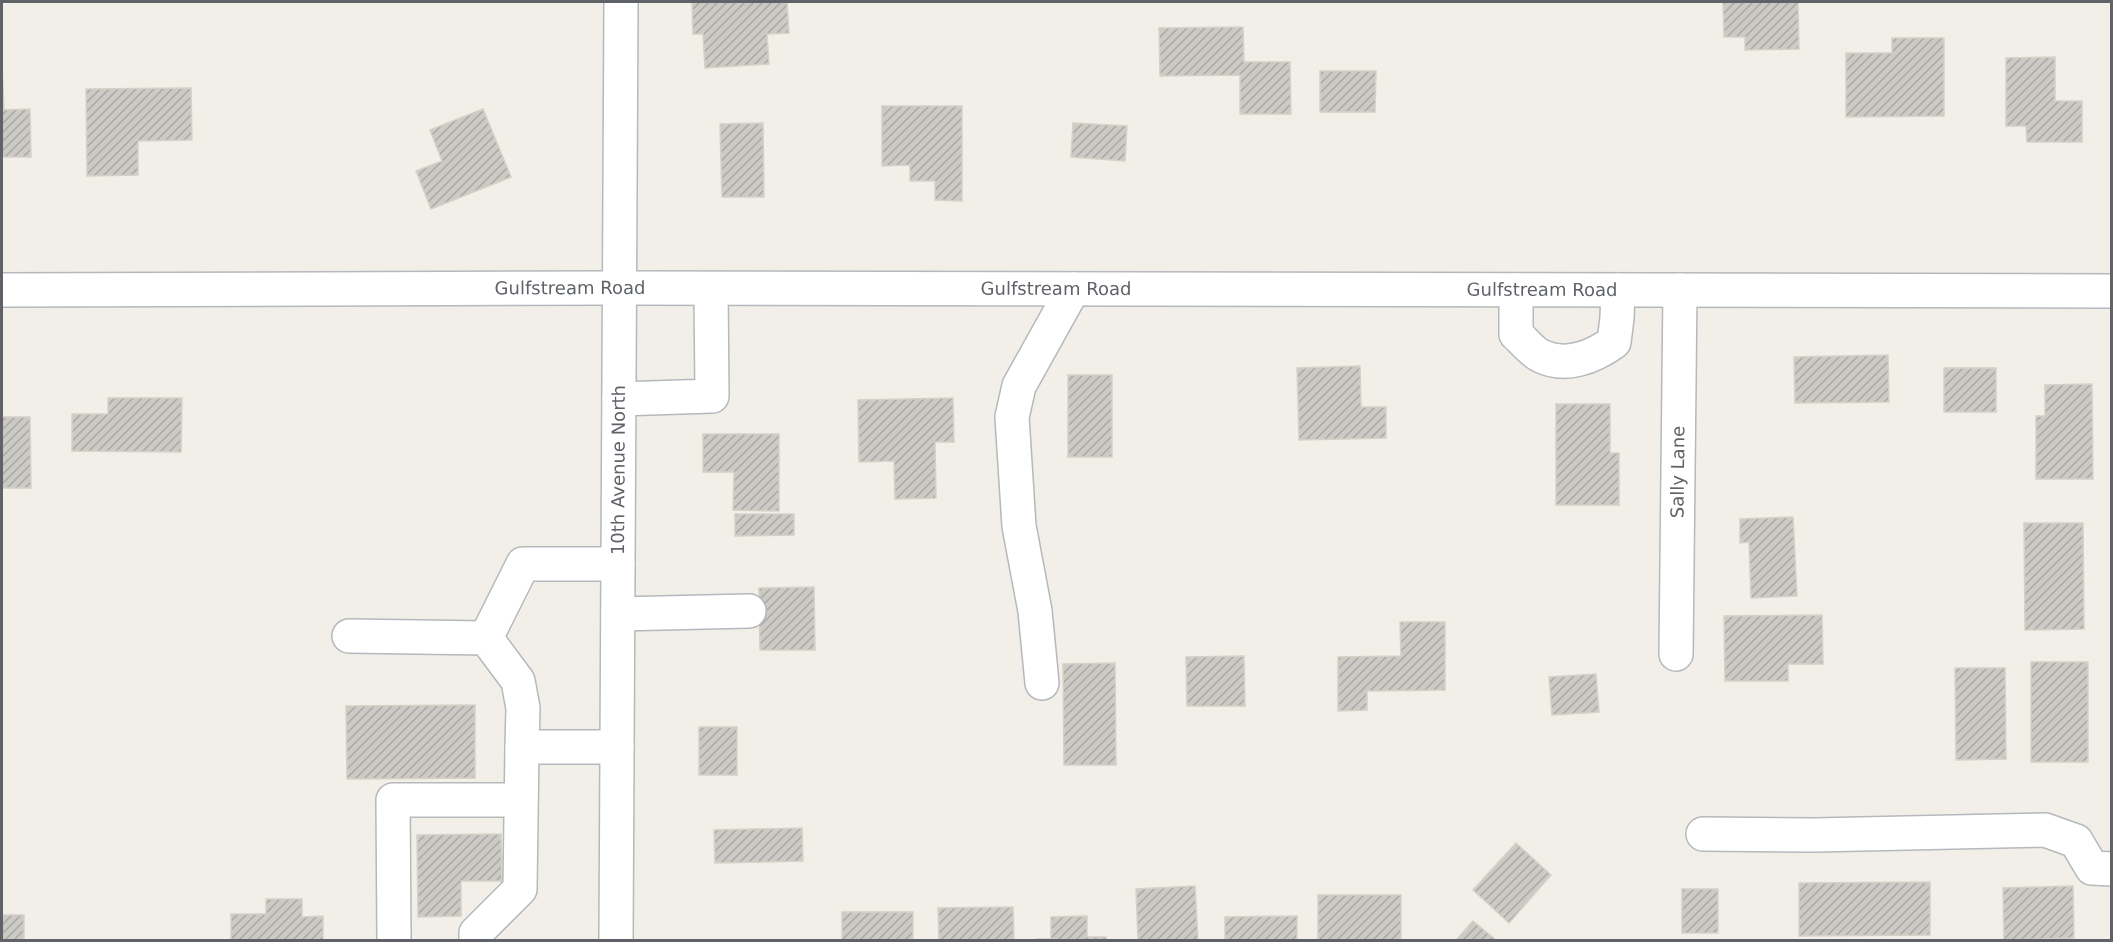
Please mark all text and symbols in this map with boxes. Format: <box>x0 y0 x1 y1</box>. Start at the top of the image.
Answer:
street label: Gulfstream Road <box>495 277 645 298</box>
street label: Gulfstream Road <box>981 278 1131 299</box>
street label: Gulfstream Road <box>1467 279 1617 300</box>
street label: 10th Avenue North <box>607 385 629 555</box>
street label: Sally Lane <box>1666 426 1689 518</box>

